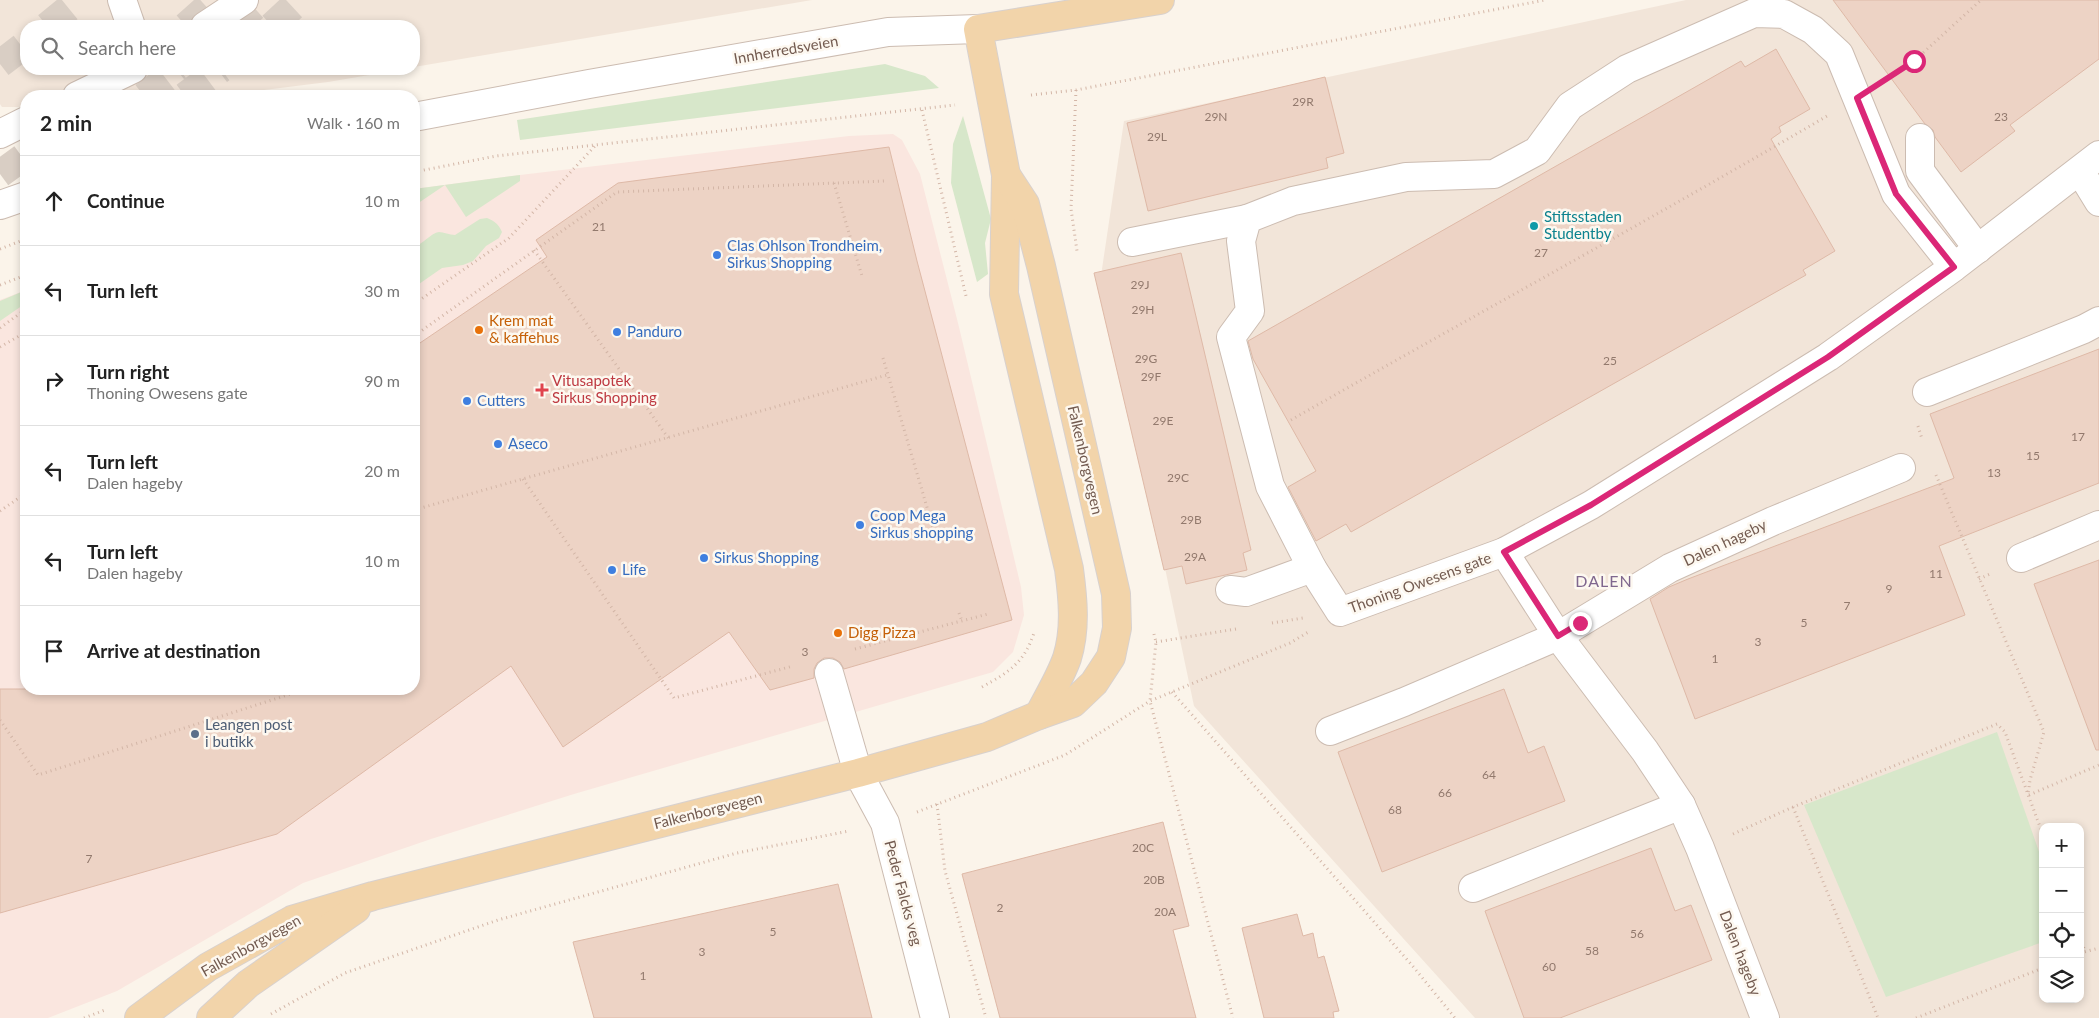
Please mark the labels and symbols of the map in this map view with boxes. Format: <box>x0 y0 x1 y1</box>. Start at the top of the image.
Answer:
street label: Innherredsveien <box>732 31 839 67</box>
route start <box>1903 50 1926 73</box>
house number: 29R <box>1292 94 1314 109</box>
house number: 29N <box>1204 109 1228 124</box>
house number: 23 <box>1994 109 2008 124</box>
house number: 29L <box>1147 129 1167 144</box>
place label: Stiftsstaden Studentby <box>1544 207 1622 242</box>
house number: 21 <box>592 219 606 234</box>
marker: Stiftsstaden Studentby <box>1528 220 1540 232</box>
place label: Clas Ohlson Trondheim, Sirkus Shopping <box>727 236 882 271</box>
house number: 27 <box>1534 245 1548 260</box>
marker: Clas Ohlson Trondheim, Sirkus Shopping <box>711 249 723 261</box>
house number: 29J <box>1131 277 1150 292</box>
house number: 29H <box>1131 302 1155 317</box>
place label: Krem mat & kaffehus <box>489 311 559 346</box>
place label: Panduro <box>627 322 682 340</box>
marker: Krem mat & kaffehus <box>473 324 485 336</box>
marker: Panduro <box>611 326 623 338</box>
house number: 29G <box>1135 351 1158 366</box>
house number: 25 <box>1603 353 1617 368</box>
house number: 29F <box>1141 369 1162 384</box>
place label: Vitusapotek Sirkus Shopping <box>552 371 657 406</box>
marker: Vitusapotek Sirkus Shopping <box>536 384 548 396</box>
place label: Cutters <box>477 391 525 409</box>
marker: Cutters <box>461 395 473 407</box>
street label: Falkenborgvegen <box>1065 404 1107 516</box>
house number: 29E <box>1153 413 1173 428</box>
house number: 17 <box>2071 429 2085 444</box>
place label: Aseco <box>508 434 548 452</box>
marker: Aseco <box>492 438 504 450</box>
house number: 15 <box>2026 448 2040 463</box>
house number: 13 <box>1987 465 2001 480</box>
house number: 29C <box>1167 470 1189 485</box>
place label: Coop Mega Sirkus shopping <box>870 506 974 541</box>
house number: 29B <box>1180 512 1202 527</box>
street label: Dalen hageby <box>1680 515 1769 569</box>
marker: Coop Mega Sirkus shopping <box>854 519 866 531</box>
place label: Sirkus Shopping <box>714 548 819 566</box>
street label: Thoning Owesens gate <box>1346 548 1494 616</box>
house number: 29A <box>1184 549 1207 564</box>
marker: Sirkus Shopping <box>698 552 710 564</box>
place label: Life <box>622 560 646 578</box>
marker: Life <box>606 564 618 576</box>
house number: 11 <box>1929 566 1943 581</box>
district label: DALEN <box>1575 571 1633 590</box>
house number: 9 <box>1886 581 1893 596</box>
house number: 7 <box>1844 598 1851 613</box>
route end <box>1569 612 1592 635</box>
house number: 5 <box>1801 615 1808 630</box>
place label: Digg Pizza <box>848 623 916 641</box>
marker: Digg Pizza <box>832 627 844 639</box>
house number: 3 <box>1755 634 1762 649</box>
house number: 3 <box>802 644 809 659</box>
house number: 1 <box>1712 651 1719 666</box>
place label: Leangen post i butikk <box>205 715 293 750</box>
marker: Leangen post i butikk <box>189 728 201 740</box>
house number: 64 <box>1482 767 1496 782</box>
house number: 66 <box>1438 785 1452 800</box>
street label: Falkenborgvegen <box>652 788 764 832</box>
house number: 68 <box>1388 802 1402 817</box>
street label: Peder Falcks veg <box>881 838 927 948</box>
house number: 20C <box>1132 840 1154 855</box>
house number: 7 <box>86 851 93 866</box>
house number: 20B <box>1143 872 1165 887</box>
house number: 2 <box>997 900 1004 915</box>
house number: 20A <box>1154 904 1177 919</box>
street label: Dalen hageby <box>1716 908 1766 998</box>
street label: Falkenborgvegen <box>197 910 304 980</box>
house number: 5 <box>770 924 777 939</box>
house number: 56 <box>1630 926 1644 941</box>
house number: 58 <box>1585 943 1599 958</box>
house number: 3 <box>699 944 706 959</box>
house number: 60 <box>1542 959 1556 974</box>
house number: 1 <box>640 968 647 983</box>

